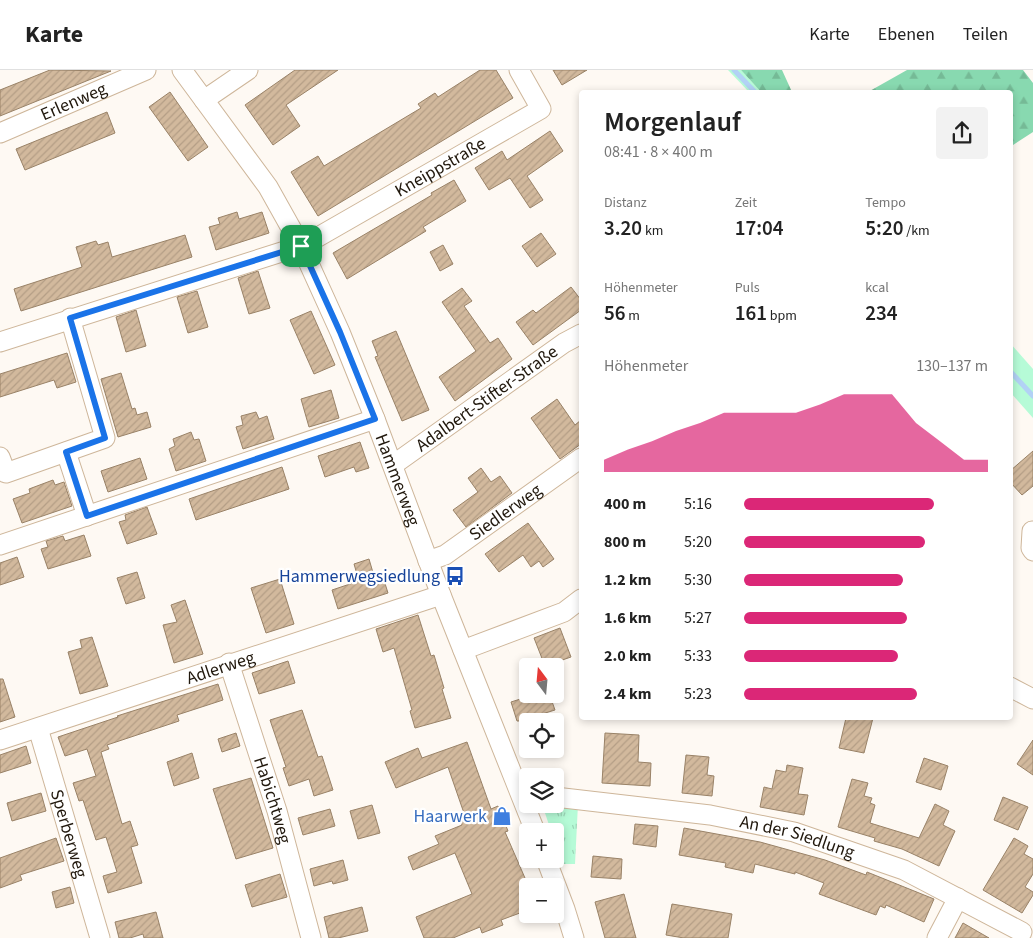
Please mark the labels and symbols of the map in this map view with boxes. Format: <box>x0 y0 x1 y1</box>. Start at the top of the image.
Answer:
street label: Erlenweg <box>36 76 110 127</box>
street label: Kneippstraße <box>390 131 490 203</box>
pin <box>280 225 322 267</box>
street label: Adalbert-Stifter-Straße <box>410 339 563 458</box>
street label: Hammerweg <box>369 430 427 530</box>
street label: Siedlerweg <box>464 478 547 547</box>
place label: Hammerwegsiedlung <box>279 564 440 589</box>
bus stop icon: Hammerwegsiedlung <box>444 565 466 587</box>
street label: Adlerweg <box>183 645 258 690</box>
north arrow <box>519 658 564 702</box>
street label: Habichtweg <box>248 753 298 847</box>
street label: Sperberweg <box>44 786 94 881</box>
place label: Haarwerk <box>414 804 487 829</box>
shop icon: Haarwerk <box>491 805 513 827</box>
street label: An der Siedlung <box>738 809 858 865</box>

